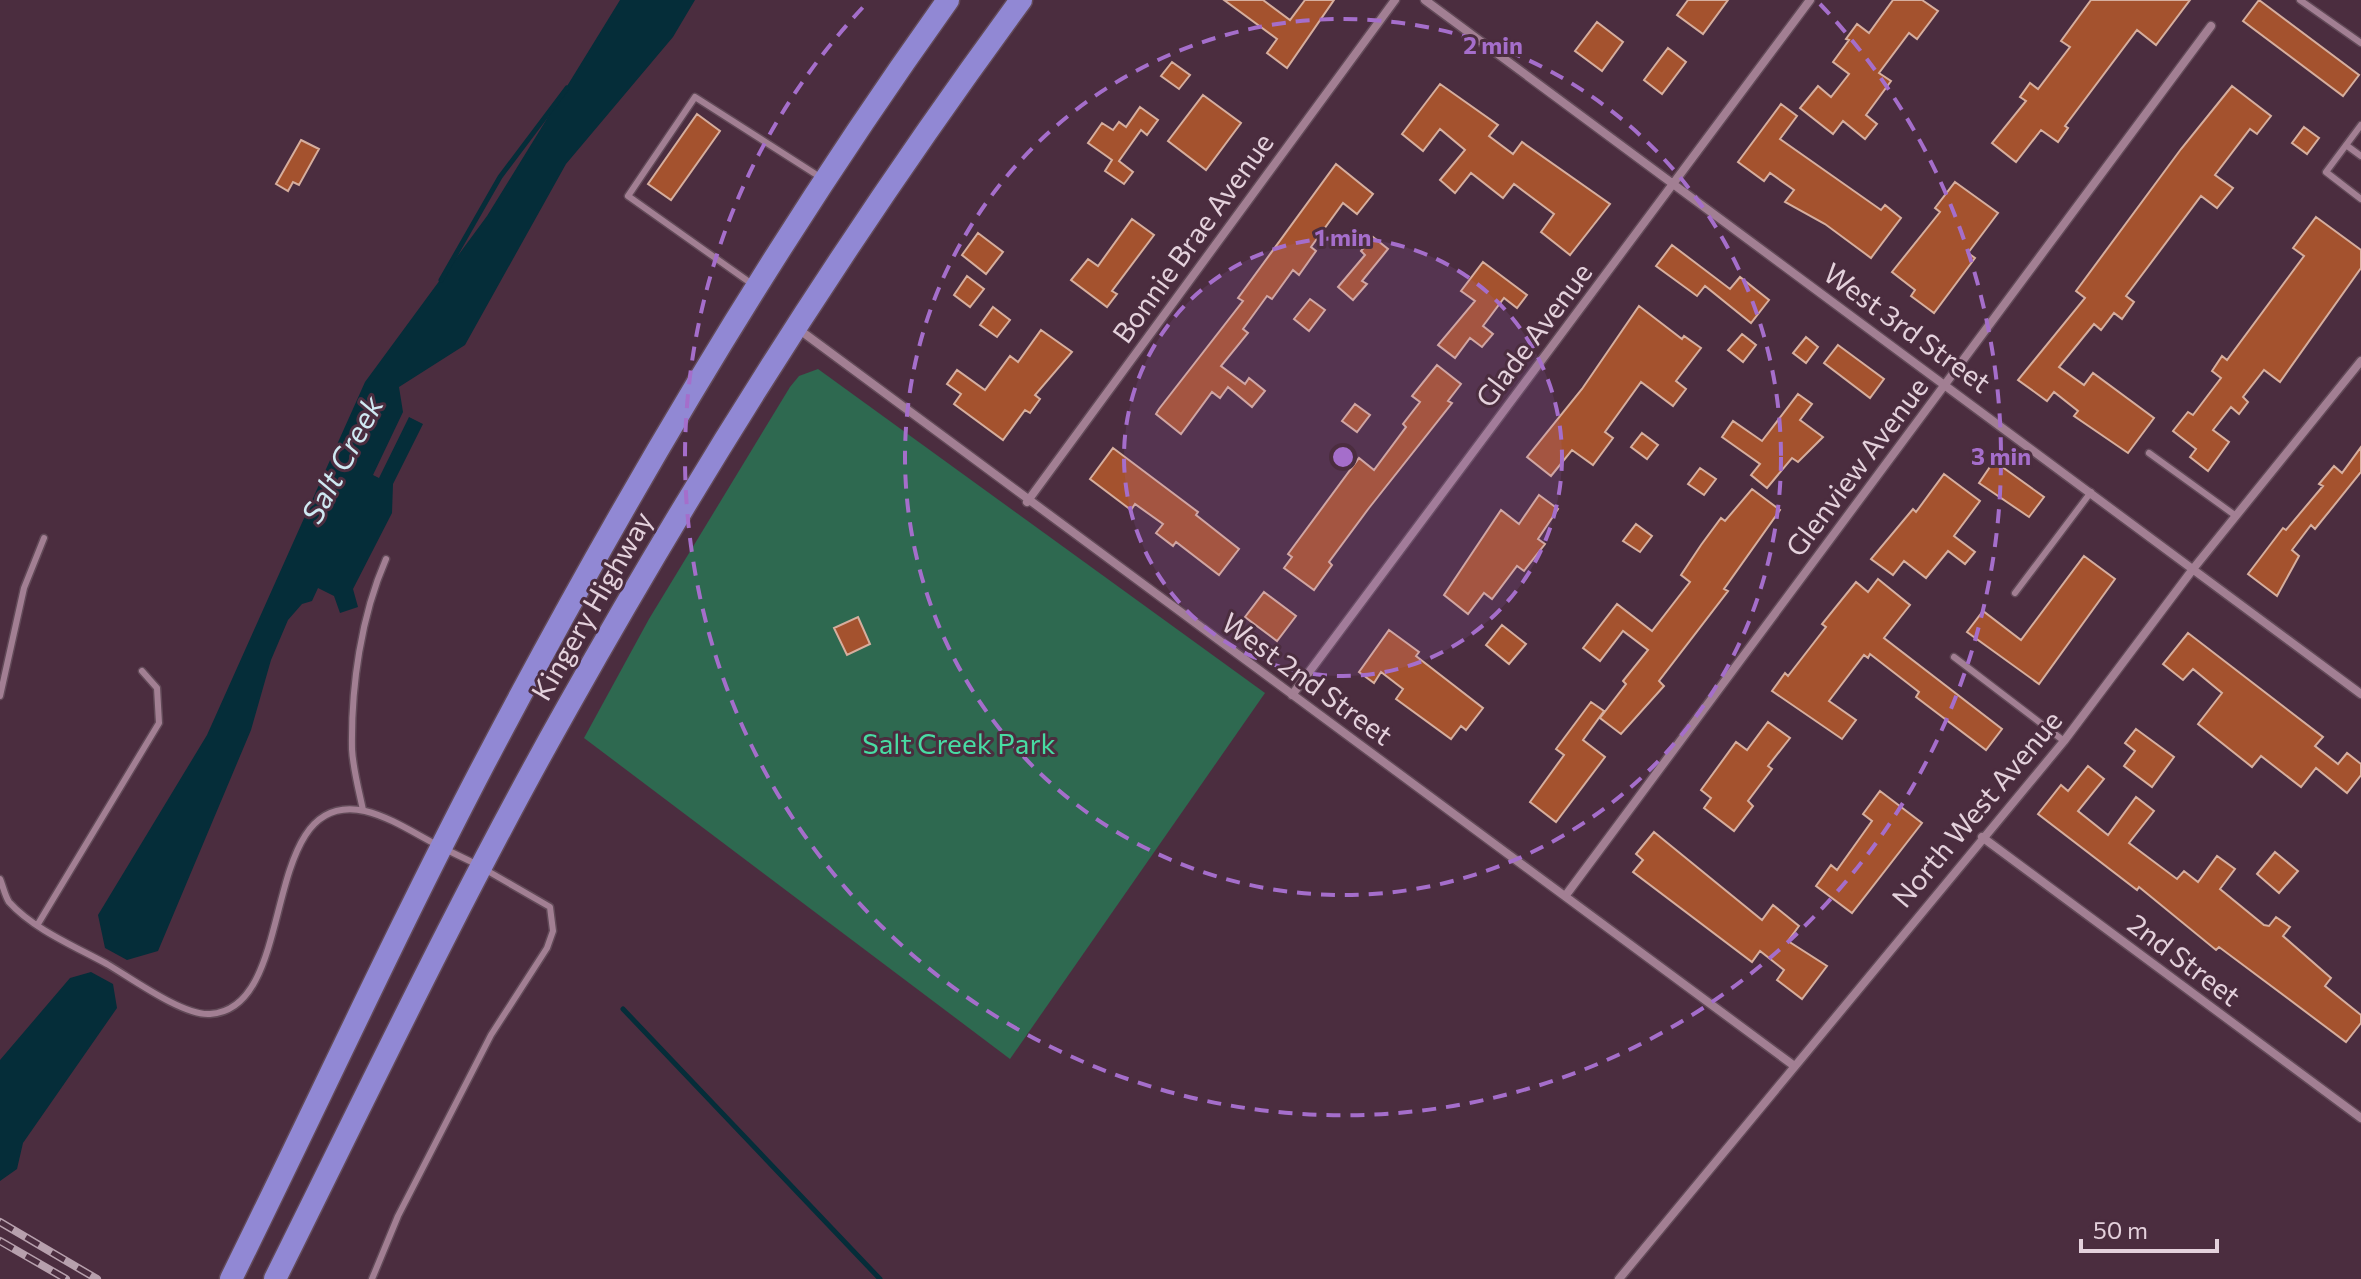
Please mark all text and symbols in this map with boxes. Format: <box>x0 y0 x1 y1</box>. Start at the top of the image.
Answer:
text: 2 min <box>1463 30 1523 59</box>
street label: Bonnie Brae Avenue <box>1105 126 1280 349</box>
text: 1 min <box>1315 222 1371 251</box>
street label: West 3rd Street <box>1817 255 1998 399</box>
street label: Glade Avenue <box>1468 256 1599 413</box>
street label: Glenview Avenue <box>1778 370 1935 563</box>
water label: Salt Creek <box>292 388 390 529</box>
text: 3 min <box>1971 441 2031 470</box>
centre of rings <box>1329 443 1357 471</box>
street label: Kingery Highway <box>523 505 659 706</box>
street label: West 2nd Street <box>1215 605 1400 752</box>
street label: North West Avenue <box>1884 703 2068 914</box>
park label: Salt Creek Park <box>862 726 1056 760</box>
street label: 2nd Street <box>2122 906 2248 1013</box>
scale bar <box>2081 1203 2217 1253</box>
text: 50 m <box>2093 1215 2148 1244</box>

